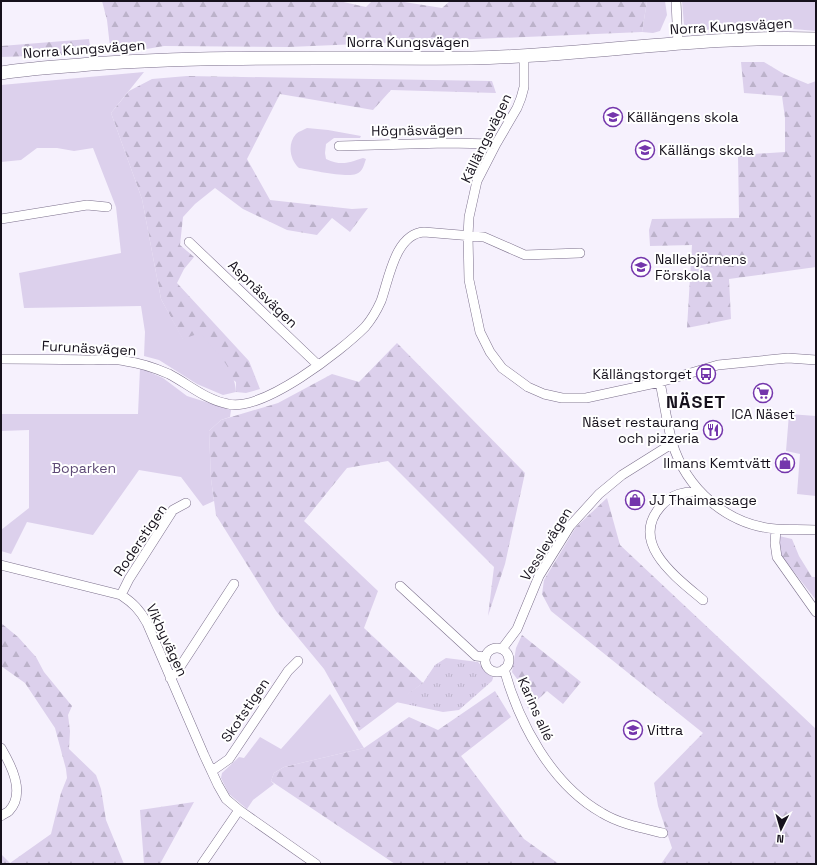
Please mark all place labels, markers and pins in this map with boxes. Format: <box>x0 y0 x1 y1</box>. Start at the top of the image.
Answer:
school or university icon: Källängens skola <box>602 106 624 128</box>
place label: Källängens skola <box>627 108 739 126</box>
school or university icon: Källängs skola <box>634 139 656 161</box>
place label: Källängs skola <box>659 141 754 159</box>
place label: Nallebjörnens Förskola <box>655 250 747 284</box>
school or university icon: Nallebjörnens Förskola <box>630 256 652 278</box>
bus stop icon: Källängstorget <box>695 363 717 385</box>
place label: Källängstorget <box>592 365 692 383</box>
supermarket icon: ICA Näset <box>752 382 774 404</box>
place label: ICA Näset <box>731 405 795 423</box>
place label: Näset restaurang och pizzeria <box>582 413 699 447</box>
restaurant icon: Näset restaurang och pizzeria <box>702 419 724 441</box>
shop icon: Ilmans Kemtvätt <box>774 452 796 474</box>
place label: Ilmans Kemtvätt <box>663 454 771 472</box>
shop icon: JJ Thaimassage <box>624 489 646 511</box>
place label: JJ Thaimassage <box>649 491 757 509</box>
school or university icon: Vittra <box>622 719 644 741</box>
place label: Vittra <box>647 721 683 739</box>

